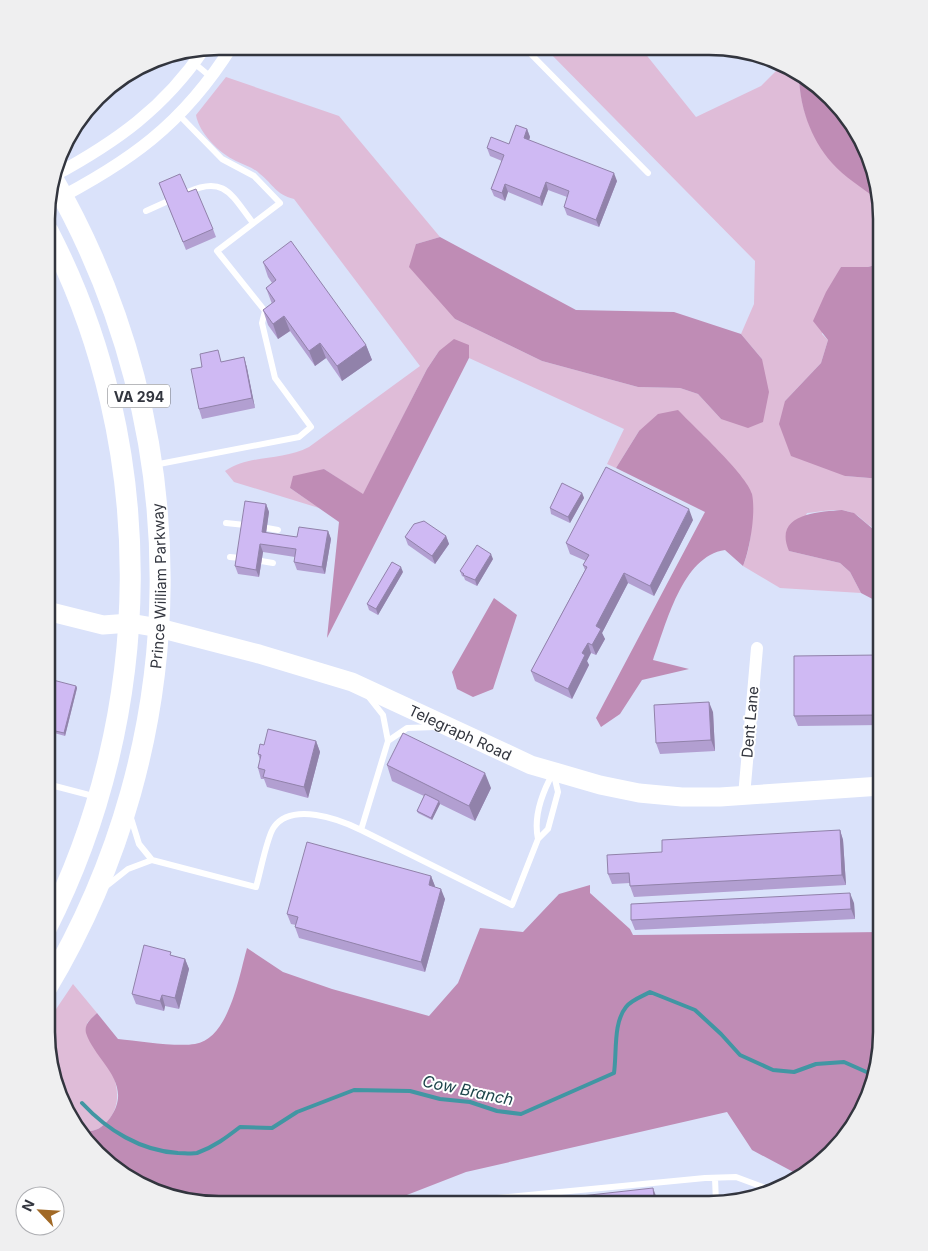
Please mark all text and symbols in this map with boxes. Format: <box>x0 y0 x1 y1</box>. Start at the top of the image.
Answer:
road number: VA 294 <box>108 384 170 408</box>
street label: Prince William Parkway <box>146 502 170 670</box>
street label: Dent Lane <box>737 685 763 759</box>
street label: Telegraph Road <box>406 700 515 764</box>
water label: Cow Branch <box>421 1071 515 1109</box>
north arrow <box>15 1186 65 1236</box>
text: N <box>18 1197 38 1214</box>

